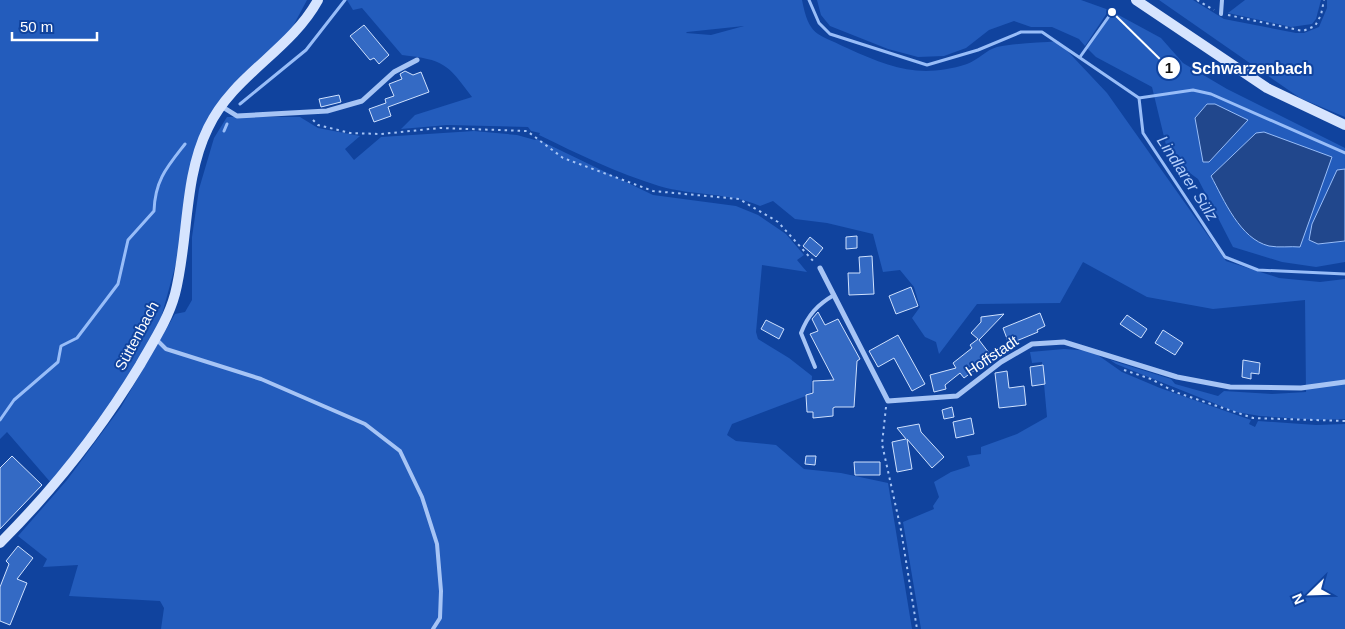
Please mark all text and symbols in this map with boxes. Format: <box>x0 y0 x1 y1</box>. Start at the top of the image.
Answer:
scale bar <box>12 10 98 42</box>
text: 50 m <box>20 18 53 35</box>
callout: Schwarzenbach <box>1157 53 1323 84</box>
text: 1 <box>1165 59 1173 76</box>
text: Schwarzenbach <box>1192 60 1312 77</box>
water label: Lindlarer Sülz <box>1154 133 1221 224</box>
street label: Süttenbach <box>111 298 162 373</box>
street label: Hoffstadt <box>962 331 1022 379</box>
north arrow <box>1285 569 1335 619</box>
text: N <box>1289 591 1307 607</box>

